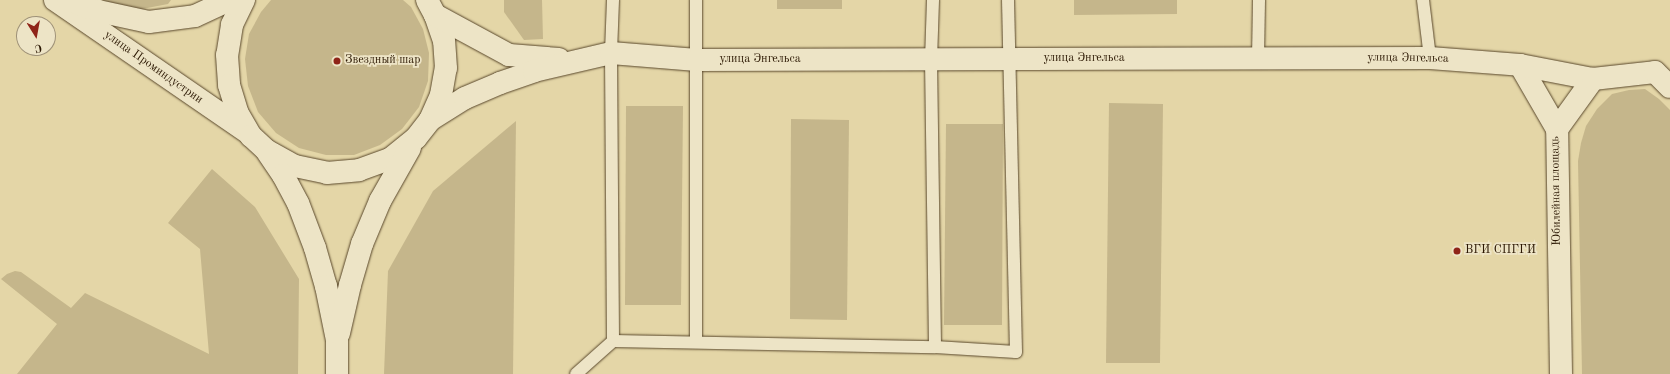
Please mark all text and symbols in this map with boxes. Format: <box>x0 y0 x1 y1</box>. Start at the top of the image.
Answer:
north arrow <box>16 16 56 56</box>
street label: улица Проминдустрии <box>101 28 205 108</box>
text: С <box>34 41 43 53</box>
street label: улица Энгельса <box>1367 51 1449 67</box>
street label: улица Энгельса <box>1043 52 1125 66</box>
street label: улица Энгельса <box>719 53 801 67</box>
place label: Звездный шар <box>345 54 420 68</box>
marker: Звездный шар <box>332 56 342 66</box>
street label: Юбилейная площадь <box>1549 136 1565 246</box>
place label: ВГИ СПГГИ <box>1465 244 1536 258</box>
marker: ВГИ СПГГИ <box>1452 246 1462 256</box>

